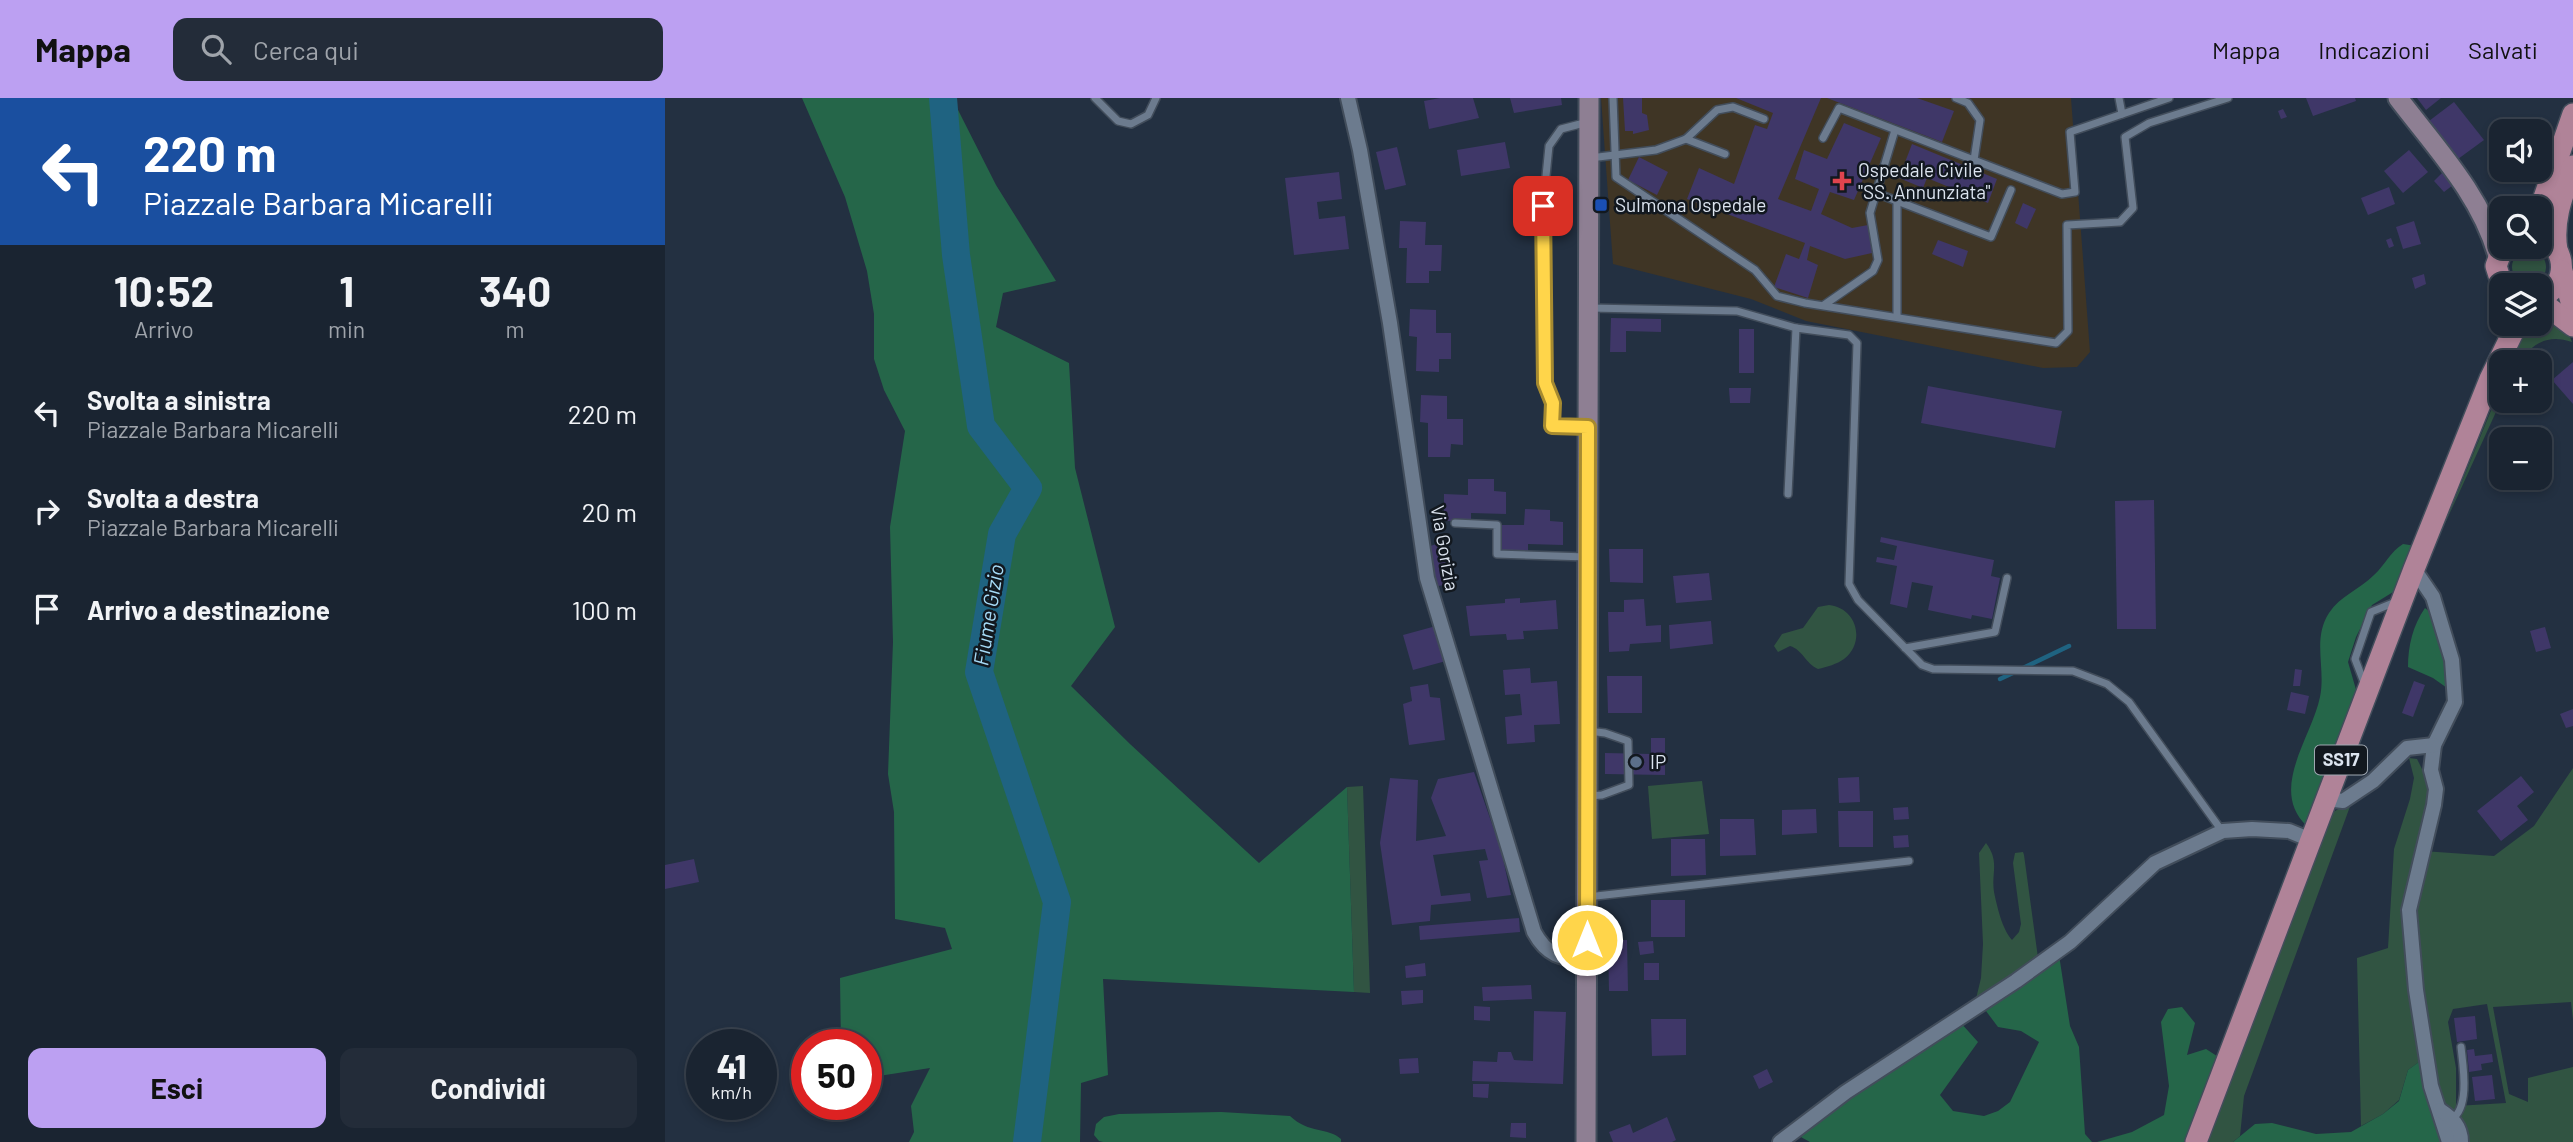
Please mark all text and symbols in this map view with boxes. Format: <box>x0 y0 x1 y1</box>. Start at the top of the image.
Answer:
search box <box>173 18 663 81</box>
text: Mappa <box>35 29 131 69</box>
icon: search <box>197 30 235 68</box>
text: Cerca qui <box>253 34 359 65</box>
text: Mappa <box>2212 35 2280 64</box>
text: Indicazioni <box>2318 35 2430 64</box>
text: Salvati <box>2468 35 2538 64</box>
map controls <box>2489 119 2552 490</box>
button: sound <box>2489 119 2552 182</box>
text: 220 m <box>143 123 277 182</box>
icon: left <box>28 126 119 217</box>
place label: Ospedale Civile "SS. Annunziata" <box>1858 158 1991 203</box>
marker: Ospedale Civile "SS. Annunziata" <box>1832 171 1852 191</box>
pin <box>1513 176 1573 236</box>
text: Piazzale Barbara Micarelli <box>143 183 494 221</box>
icon: arrive <box>1524 187 1562 225</box>
place label: Sulmona Ospedale <box>1615 193 1766 216</box>
button: search <box>2489 196 2552 259</box>
marker: Sulmona Ospedale <box>1593 197 1609 213</box>
text: 10:52 <box>114 265 214 315</box>
text: 1 <box>339 265 354 315</box>
text: 340 <box>479 265 551 315</box>
button: layers <box>2489 273 2552 336</box>
text: Arrivo <box>134 315 194 343</box>
text: min <box>328 315 365 343</box>
text: m <box>506 315 525 343</box>
button: + <box>2489 350 2552 413</box>
text: Svolta a sinistra <box>87 384 271 415</box>
icon: left <box>28 394 66 432</box>
text: 220 m <box>568 398 637 429</box>
text: Piazzale Barbara Micarelli <box>87 415 339 443</box>
button: − <box>2489 427 2552 490</box>
text: Svolta a destra <box>87 482 259 513</box>
icon: right <box>28 492 66 530</box>
text: 20 m <box>582 496 637 527</box>
street label: Via Gorizia <box>1427 503 1464 592</box>
text: Piazzale Barbara Micarelli <box>87 513 339 541</box>
water label: Fiume Gizio <box>967 562 1008 667</box>
icon: arrive <box>28 590 66 628</box>
text: Arrivo a destinazione <box>87 594 330 625</box>
text: 100 m <box>572 594 637 625</box>
road number: SS17 <box>2315 746 2367 774</box>
place label: IP <box>1650 750 1666 773</box>
marker: IP <box>1628 754 1644 770</box>
position arrow <box>1550 903 1624 977</box>
speed limit sign: 50 <box>791 1029 882 1120</box>
text: 41 <box>716 1044 747 1086</box>
button: Esci <box>28 1048 326 1128</box>
button: Condividi <box>340 1048 637 1128</box>
text: km/h <box>711 1081 752 1103</box>

